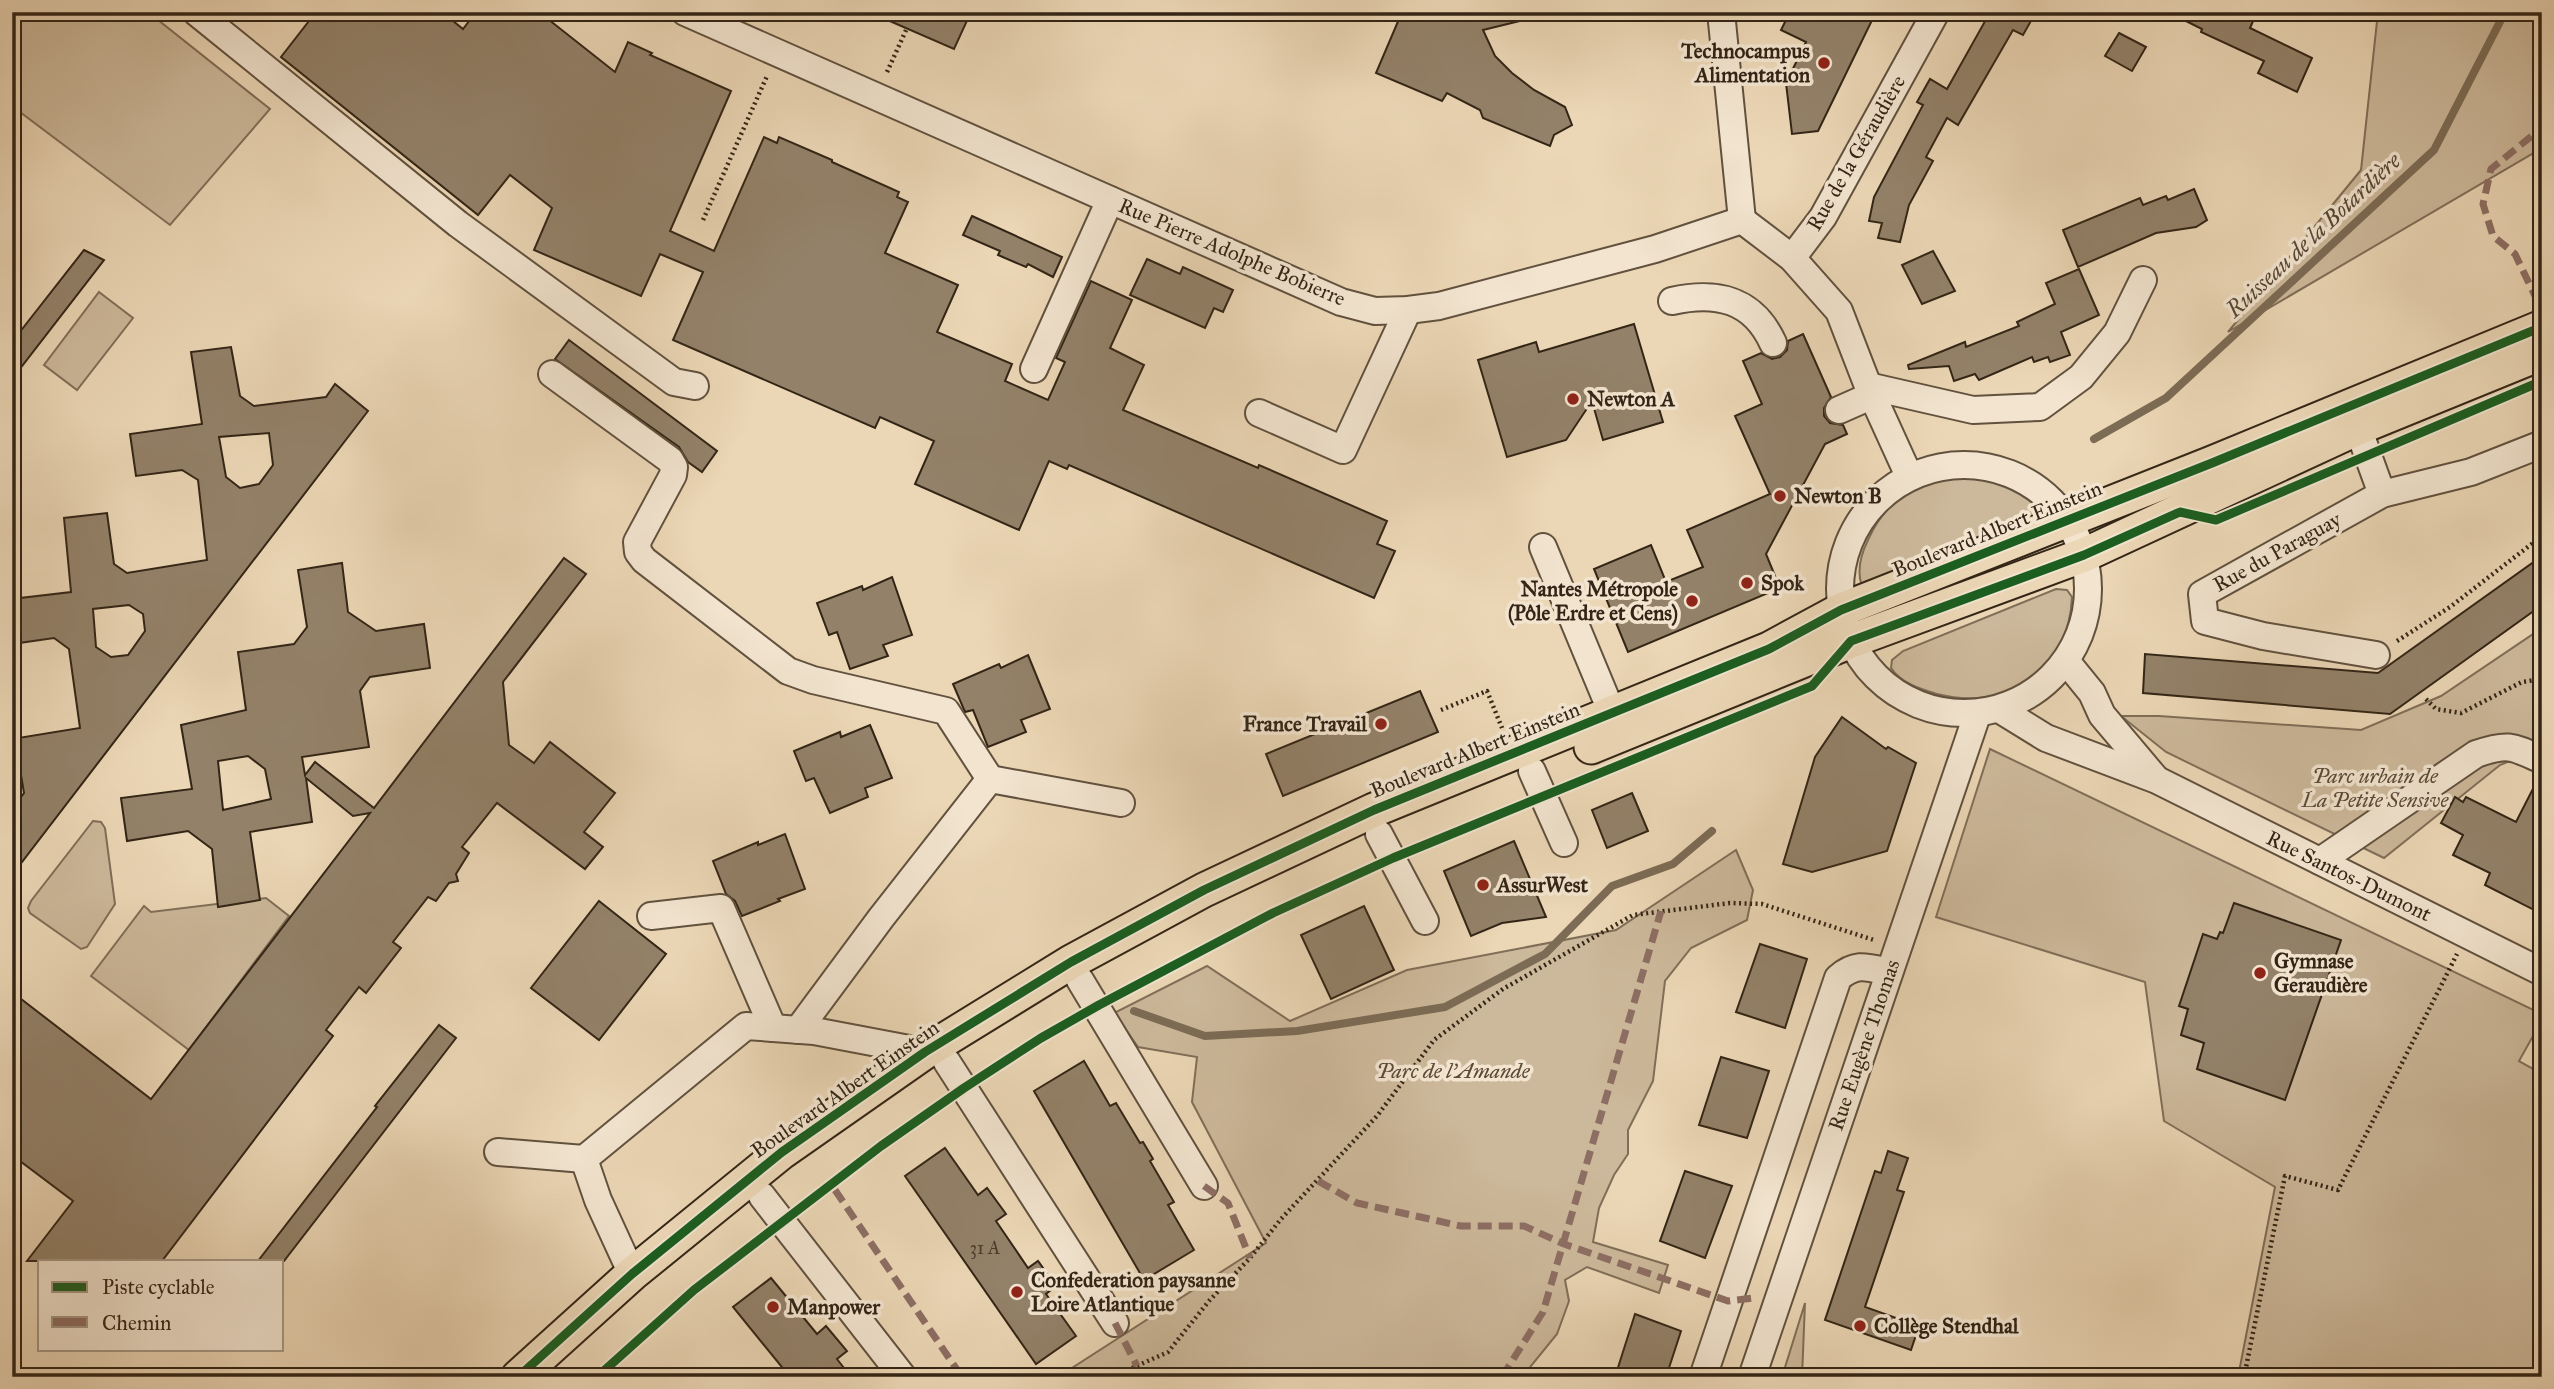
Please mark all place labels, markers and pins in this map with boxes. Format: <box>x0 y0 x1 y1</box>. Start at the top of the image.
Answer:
place label: Technocampus Alimentation <box>1680 38 1811 88</box>
marker: Technocampus Alimentation <box>1816 55 1832 71</box>
place label: Newton A <box>1587 386 1676 412</box>
marker: Newton A <box>1565 391 1581 407</box>
place label: Newton B <box>1794 483 1882 509</box>
marker: Newton B <box>1772 488 1788 504</box>
place label: Spok <box>1761 570 1805 596</box>
marker: Spok <box>1739 575 1755 591</box>
place label: Nantes Métropole (Pôle Erdre et Cens) <box>1508 576 1678 626</box>
marker: Nantes Métropole (Pôle Erdre et Cens) <box>1684 593 1700 609</box>
place label: France Travail <box>1243 711 1368 737</box>
marker: France Travail <box>1373 716 1389 732</box>
place label: AssurWest <box>1495 872 1589 898</box>
marker: AssurWest <box>1475 877 1491 893</box>
place label: Gymnase Geraudière <box>2274 948 2368 998</box>
marker: Gymnase Geraudière <box>2252 965 2268 981</box>
place label: Confederation paysanne Loire Atlantique <box>1031 1267 1236 1317</box>
marker: Confederation paysanne Loire Atlantique <box>1009 1284 1025 1300</box>
place label: Manpower <box>787 1294 881 1320</box>
marker: Manpower <box>765 1299 781 1315</box>
place label: Collège Stendhal <box>1874 1313 2020 1339</box>
marker: Collège Stendhal <box>1852 1318 1868 1334</box>

